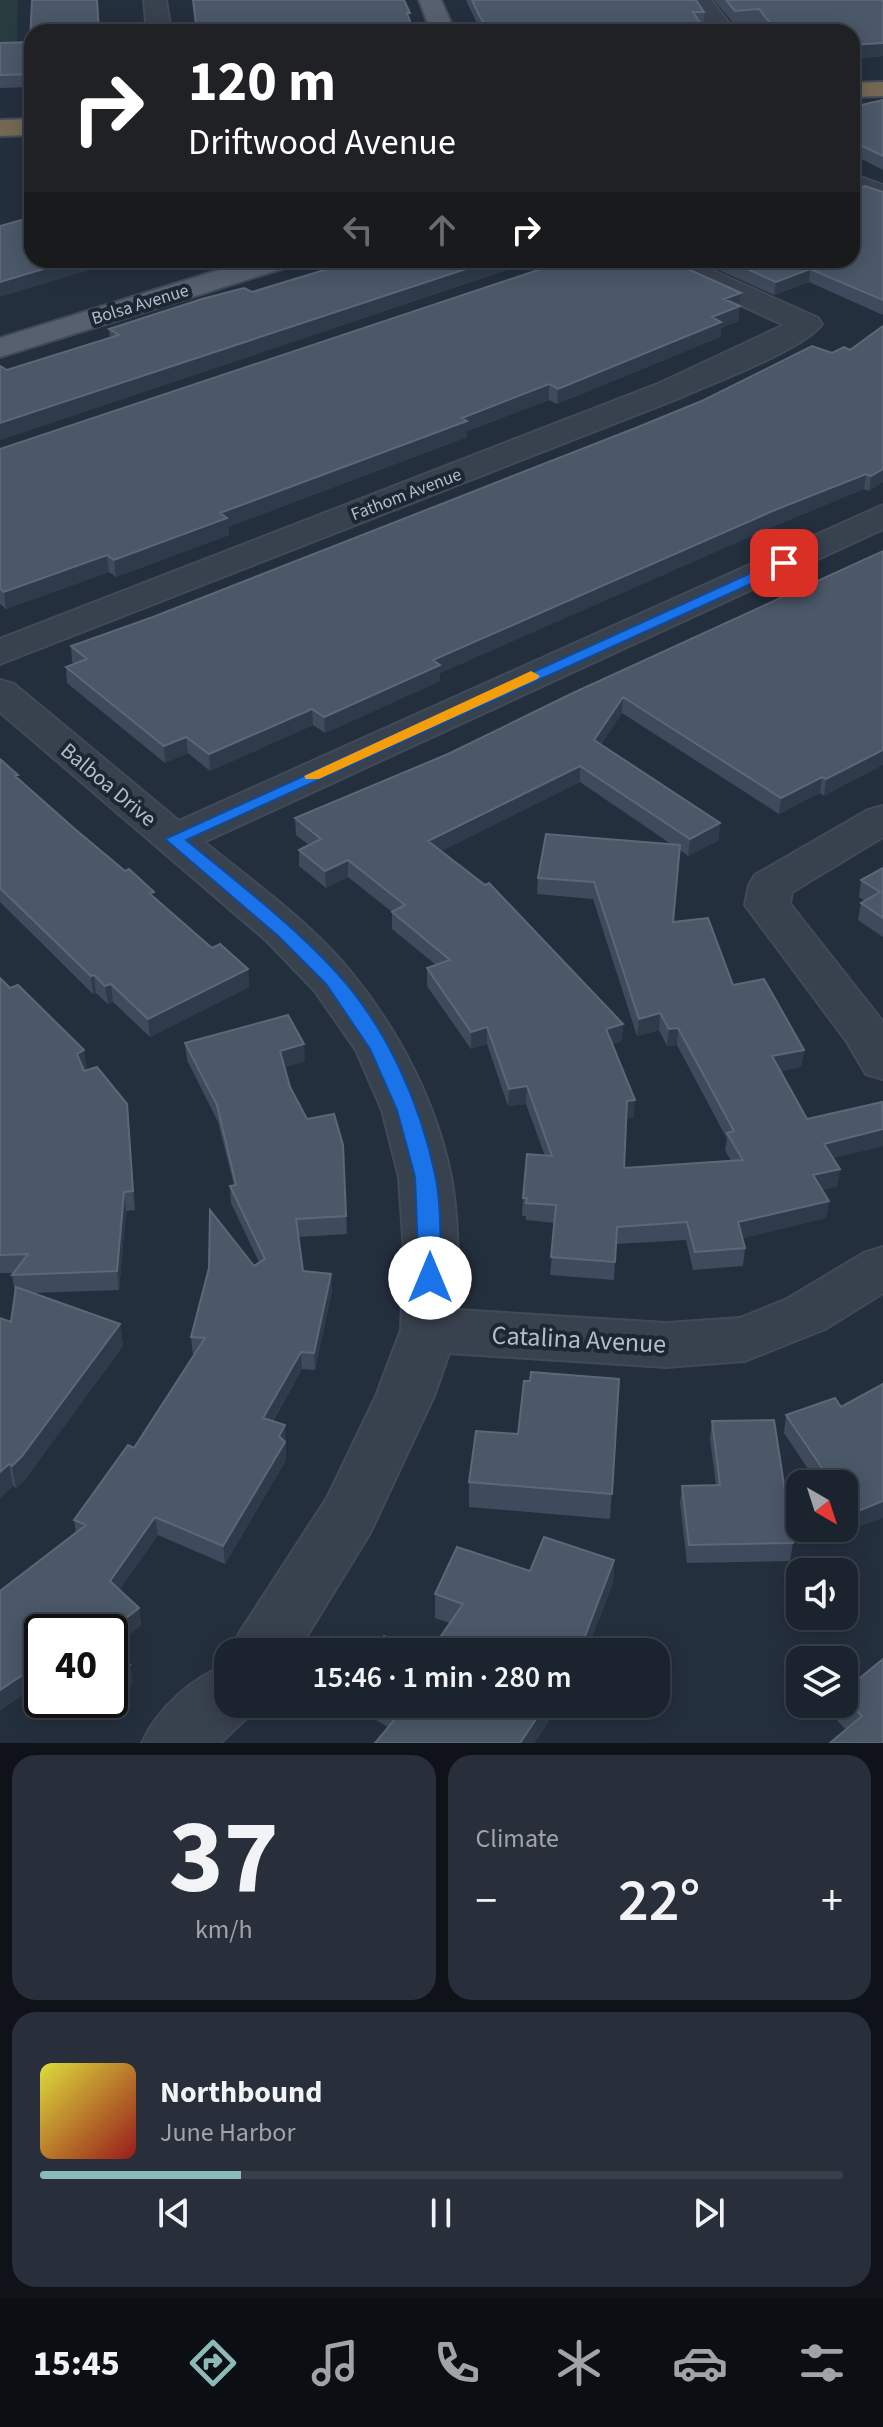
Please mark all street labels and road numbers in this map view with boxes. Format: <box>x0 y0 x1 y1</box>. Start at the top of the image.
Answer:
street label: Bolsa Avenue <box>88 278 192 331</box>
street label: Fathom Avenue <box>347 462 465 527</box>
street label: Balboa Drive <box>53 735 163 835</box>
street label: Catalina Avenue <box>491 1316 667 1363</box>

